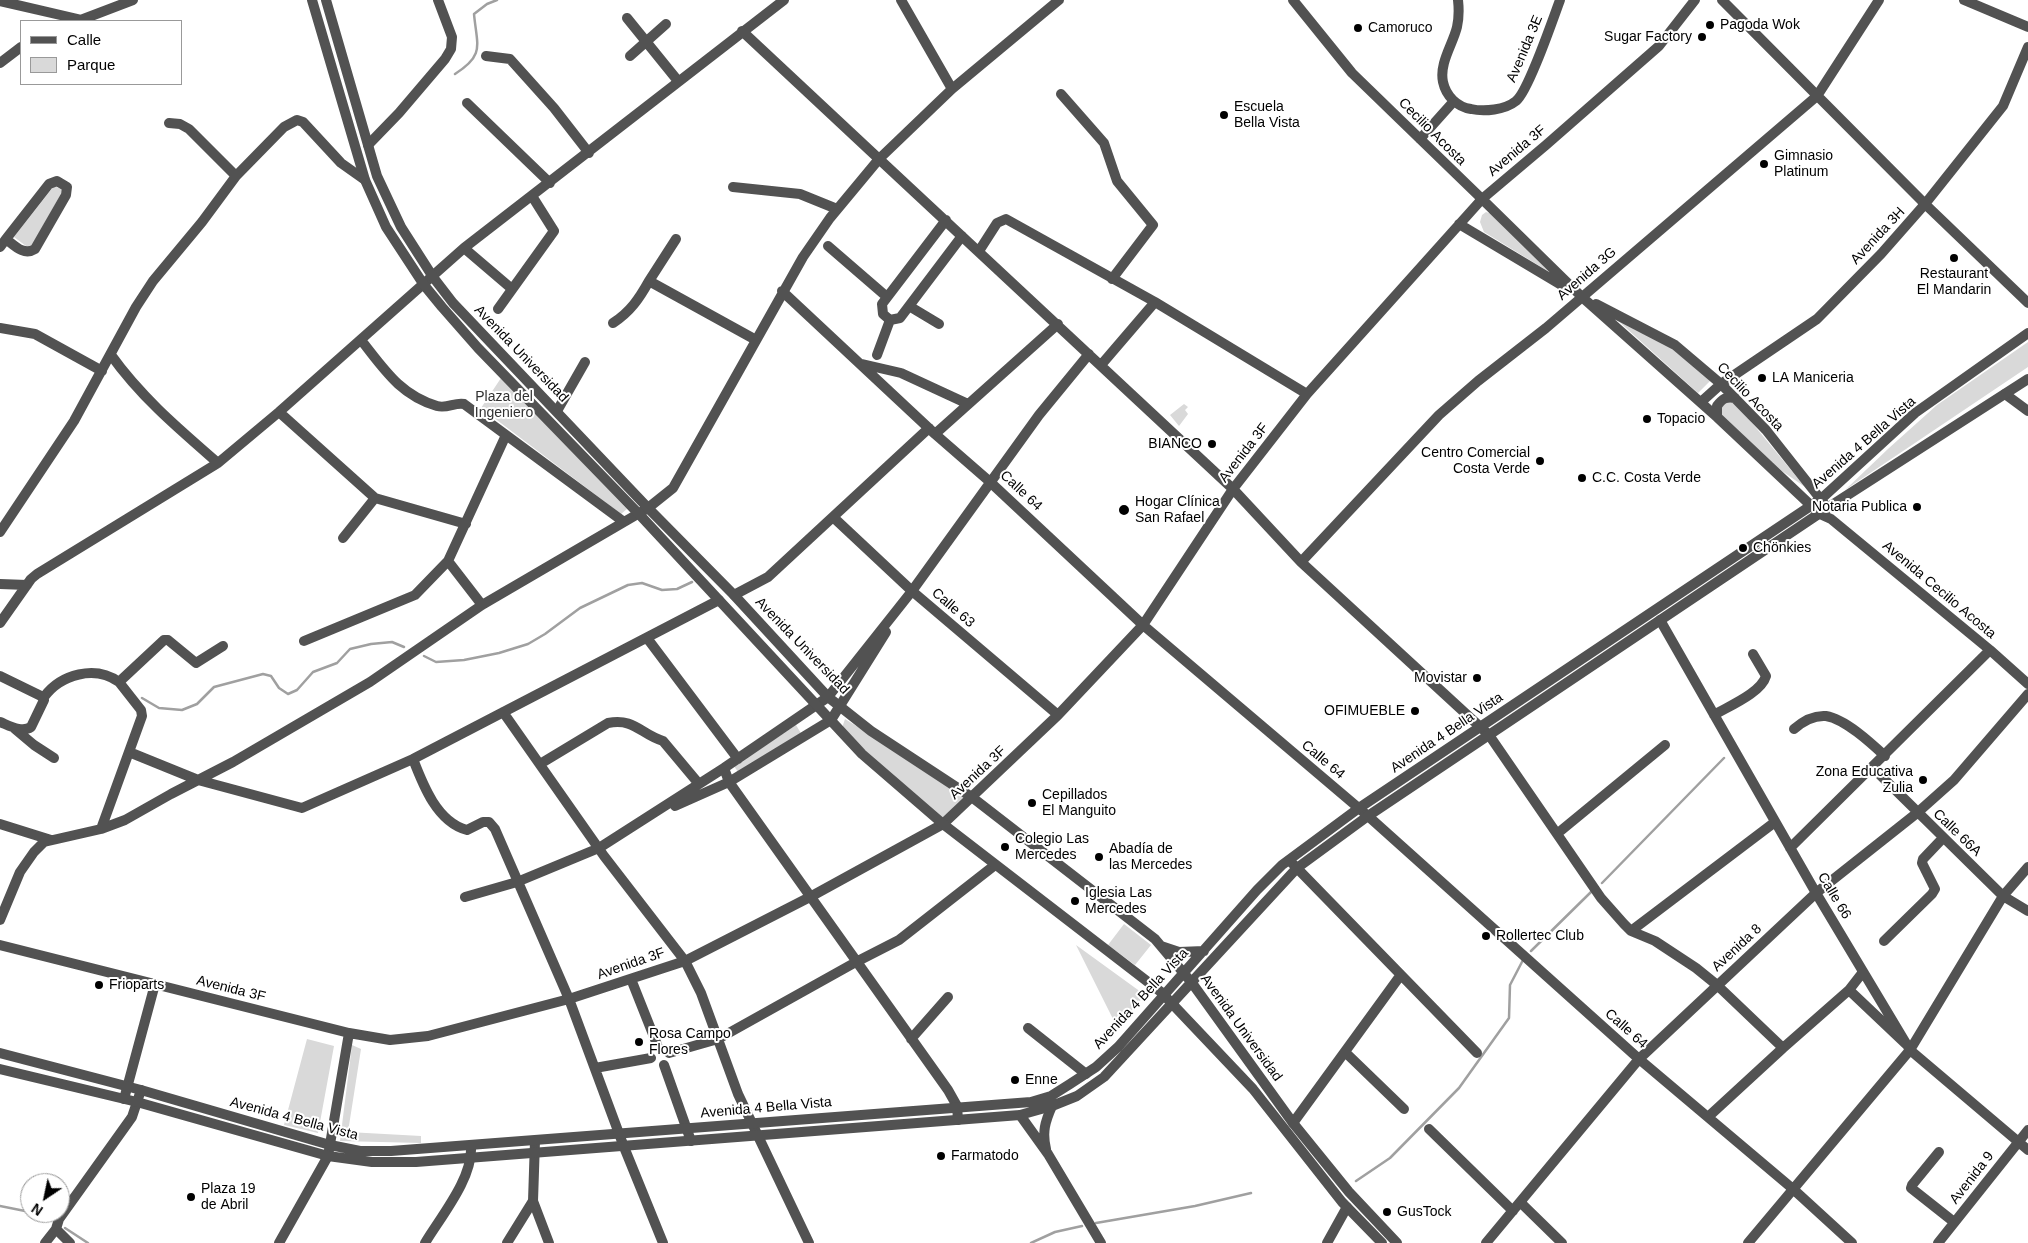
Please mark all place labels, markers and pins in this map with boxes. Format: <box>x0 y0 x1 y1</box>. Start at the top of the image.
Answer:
place label: Pagoda Wok <box>1720 17 1800 33</box>
marker: Pagoda Wok <box>1704 19 1716 31</box>
place label: Camoruco <box>1368 20 1433 36</box>
marker: Camoruco <box>1352 22 1364 34</box>
place label: Sugar Factory <box>1604 29 1692 45</box>
marker: Sugar Factory <box>1696 31 1708 43</box>
place label: Escuela Bella Vista <box>1234 99 1300 132</box>
marker: Escuela Bella Vista <box>1218 109 1230 121</box>
place label: Gimnasio Platinum <box>1774 148 1833 180</box>
marker: Gimnasio Platinum <box>1758 158 1770 170</box>
marker: Restaurant El Mandarin <box>1948 252 1960 264</box>
place label: Restaurant El Mandarin <box>1917 266 1991 298</box>
place label: LA Maniceria <box>1772 370 1854 386</box>
marker: LA Maniceria <box>1756 372 1768 384</box>
place label: Topacio <box>1657 411 1705 427</box>
marker: Topacio <box>1641 413 1653 425</box>
place label: BIANCO <box>1148 436 1202 452</box>
marker: BIANCO <box>1206 438 1218 450</box>
place label: Centro Comercial Costa Verde <box>1421 445 1530 478</box>
marker: Centro Comercial Costa Verde <box>1534 455 1546 467</box>
place label: C.C. Costa Verde <box>1592 470 1701 486</box>
marker: C.C. Costa Verde <box>1576 472 1588 484</box>
place label: Hogar Clínica San Rafael <box>1135 494 1220 526</box>
place label: Notaria Publica <box>1812 499 1907 515</box>
marker: Notaria Publica <box>1911 501 1923 513</box>
marker: Hogar Clínica San Rafael <box>1117 503 1131 517</box>
place label: Chönkies <box>1753 540 1811 556</box>
marker: Chönkies <box>1737 542 1749 554</box>
place label: Movistar <box>1414 670 1467 686</box>
marker: Movistar <box>1471 672 1483 684</box>
place label: OFIMUEBLE <box>1324 703 1405 719</box>
marker: OFIMUEBLE <box>1409 705 1421 717</box>
place label: Zona Educativa Zulia <box>1816 764 1913 796</box>
marker: Zona Educativa Zulia <box>1917 774 1929 786</box>
place label: Cepillados El Manguito <box>1042 787 1116 820</box>
marker: Cepillados El Manguito <box>1026 797 1038 809</box>
place label: Colegio Las Mercedes <box>1015 831 1089 864</box>
marker: Colegio Las Mercedes <box>999 841 1011 853</box>
place label: Abadía de las Mercedes <box>1109 841 1192 874</box>
marker: Abadía de las Mercedes <box>1093 851 1105 863</box>
place label: Iglesia Las Mercedes <box>1085 885 1152 918</box>
marker: Iglesia Las Mercedes <box>1069 895 1081 907</box>
place label: Rollertec Club <box>1496 928 1584 944</box>
marker: Rollertec Club <box>1480 930 1492 942</box>
place label: Frioparts <box>109 977 164 993</box>
marker: Frioparts <box>93 979 105 991</box>
place label: Rosa Campo Flores <box>649 1026 731 1058</box>
marker: Rosa Campo Flores <box>633 1036 645 1048</box>
place label: Enne <box>1025 1072 1058 1088</box>
marker: Enne <box>1009 1074 1021 1086</box>
place label: Farmatodo <box>951 1148 1019 1164</box>
marker: Farmatodo <box>935 1150 947 1162</box>
place label: Plaza 19 de Abril <box>201 1181 255 1214</box>
marker: Plaza 19 de Abril <box>185 1191 197 1203</box>
place label: GusTock <box>1397 1204 1451 1220</box>
marker: GusTock <box>1381 1206 1393 1218</box>

